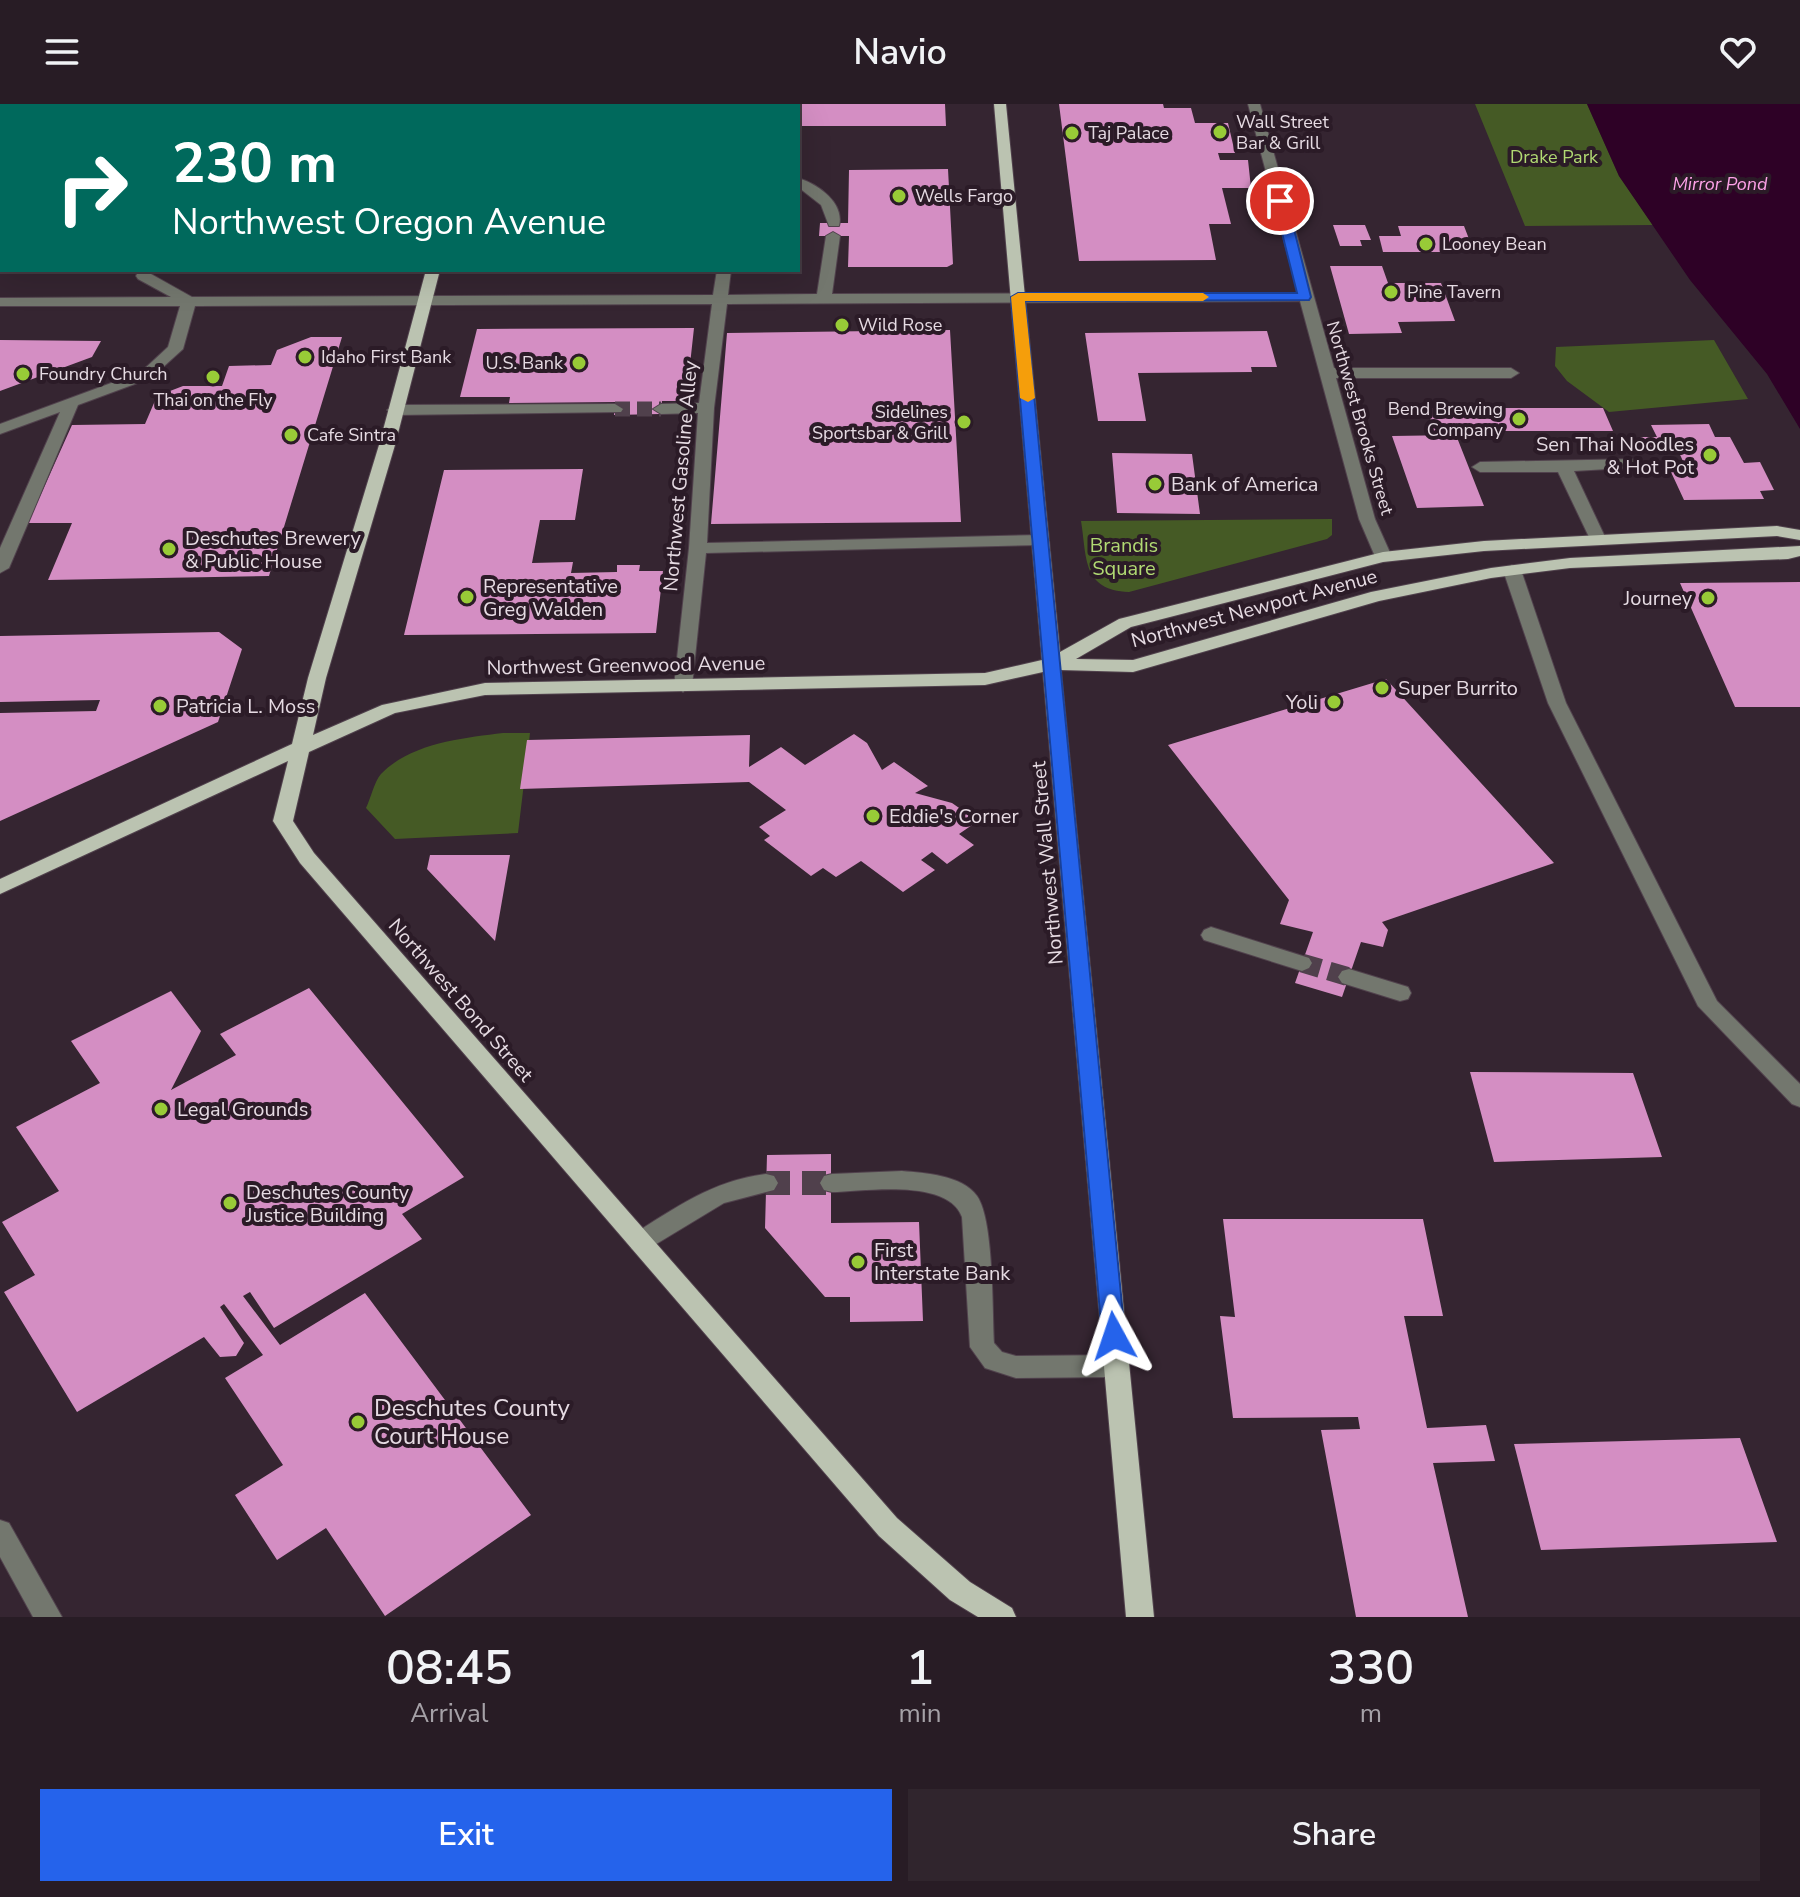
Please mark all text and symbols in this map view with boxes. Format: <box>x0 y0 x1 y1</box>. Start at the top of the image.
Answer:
text: Navio <box>853 28 947 77</box>
icon: menu <box>40 30 84 74</box>
icon: heart <box>1716 30 1760 74</box>
place label: Wall Street Bar & Grill <box>1236 110 1329 155</box>
place label: Taj Palace <box>1088 121 1169 145</box>
marker: Wall Street Bar & Grill <box>1211 123 1229 141</box>
marker: Taj Palace <box>1063 124 1081 142</box>
text: 230 m <box>172 125 337 202</box>
icon: right <box>40 136 144 240</box>
park label: Drake Park <box>1510 145 1599 169</box>
pin <box>1246 167 1314 235</box>
water label: Mirror Pond <box>1672 172 1768 196</box>
icon: arrive <box>1258 179 1302 223</box>
place label: Wells Fargo <box>915 184 1013 208</box>
marker: Wells Fargo <box>890 187 908 205</box>
text: Northwest Oregon Avenue <box>172 198 606 247</box>
place label: Looney Bean <box>1442 232 1547 256</box>
marker: Looney Bean <box>1417 235 1435 253</box>
place label: Pine Tavern <box>1407 280 1501 304</box>
marker: Pine Tavern <box>1382 283 1400 301</box>
place label: Wild Rose <box>858 313 942 337</box>
marker: Wild Rose <box>833 316 851 334</box>
street label: Northwest Brooks Street <box>1321 318 1399 518</box>
place label: Idaho First Bank <box>321 345 452 369</box>
marker: Idaho First Bank <box>296 348 314 366</box>
place label: U.S. Bank <box>485 351 564 375</box>
marker: U.S. Bank <box>570 354 588 372</box>
street label: Northwest Gasoline Alley <box>657 359 704 593</box>
place label: Foundry Church <box>39 362 168 386</box>
marker: Foundry Church <box>14 365 32 383</box>
marker: Thai on the Fly <box>204 368 222 386</box>
place label: Thai on the Fly <box>153 388 273 412</box>
place label: Bend Brewing Company <box>1388 397 1504 442</box>
place label: Sidelines Sportsbar & Grill <box>812 400 949 445</box>
marker: Bend Brewing Company <box>1510 410 1528 428</box>
marker: Sidelines Sportsbar & Grill <box>955 413 973 431</box>
place label: Cafe Sintra <box>307 423 396 447</box>
marker: Cafe Sintra <box>282 426 300 444</box>
place label: Sen Thai Noodles & Hot Pot <box>1536 431 1695 481</box>
marker: Sen Thai Noodles & Hot Pot <box>1701 446 1719 464</box>
place label: Bank of America <box>1171 471 1318 498</box>
marker: Bank of America <box>1146 475 1164 493</box>
place label: Deschutes Brewery & Public House <box>185 525 361 575</box>
park label: Brandis Square <box>1090 532 1158 582</box>
marker: Deschutes Brewery & Public House <box>160 540 178 558</box>
street label: Northwest Newport Avenue <box>1128 563 1380 654</box>
place label: Representative Greg Walden <box>483 573 618 623</box>
place label: Journey <box>1623 585 1693 612</box>
marker: Representative Greg Walden <box>458 588 476 606</box>
marker: Journey <box>1699 589 1717 607</box>
street label: Northwest Greenwood Avenue <box>486 650 766 681</box>
place label: Super Burrito <box>1398 675 1518 702</box>
marker: Super Burrito <box>1373 679 1391 697</box>
place label: Yoli <box>1285 689 1318 716</box>
place label: Patricia L. Moss <box>176 693 315 720</box>
marker: Yoli <box>1325 693 1343 711</box>
marker: Patricia L. Moss <box>151 697 169 715</box>
street label: Northwest Wall Street <box>1025 759 1070 966</box>
place label: Eddie's Corner <box>889 803 1019 830</box>
marker: Eddie's Corner <box>864 807 882 825</box>
street label: Northwest Bond Street <box>382 913 540 1089</box>
place label: Legal Grounds <box>177 1096 308 1123</box>
marker: Legal Grounds <box>152 1100 170 1118</box>
place label: Deschutes County Justice Building <box>245 1179 410 1229</box>
marker: Deschutes County Justice Building <box>221 1194 239 1212</box>
place label: First Interstate Bank <box>874 1237 1011 1287</box>
marker: First Interstate Bank <box>849 1253 867 1271</box>
position arrow <box>1072 1294 1156 1378</box>
place label: Deschutes County Court House <box>374 1392 570 1452</box>
marker: Deschutes County Court House <box>349 1413 367 1431</box>
text: 08:45 <box>386 1635 513 1701</box>
text: 1 <box>906 1635 934 1701</box>
text: 330 <box>1328 1635 1414 1701</box>
text: Arrival <box>410 1696 488 1731</box>
text: min <box>899 1696 942 1731</box>
text: m <box>1360 1696 1382 1731</box>
button: Exit <box>40 1789 892 1881</box>
button: Share <box>908 1789 1760 1881</box>

